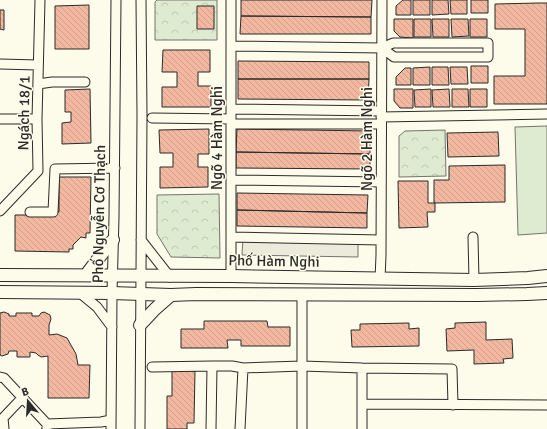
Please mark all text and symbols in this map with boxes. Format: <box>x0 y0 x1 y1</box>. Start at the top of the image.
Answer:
street label: Ngách 18/1 <box>14 75 34 151</box>
street label: Ngõ 4 Hàm Nghi <box>208 86 226 190</box>
street label: Ngõ 2 Hàm Nghi <box>358 87 376 191</box>
street label: Phố Nguyễn Cơ Thạch <box>88 145 109 283</box>
street label: Phố Hàm Nghi <box>228 251 320 271</box>
north arrow <box>8 381 48 421</box>
text: B <box>20 385 31 399</box>

